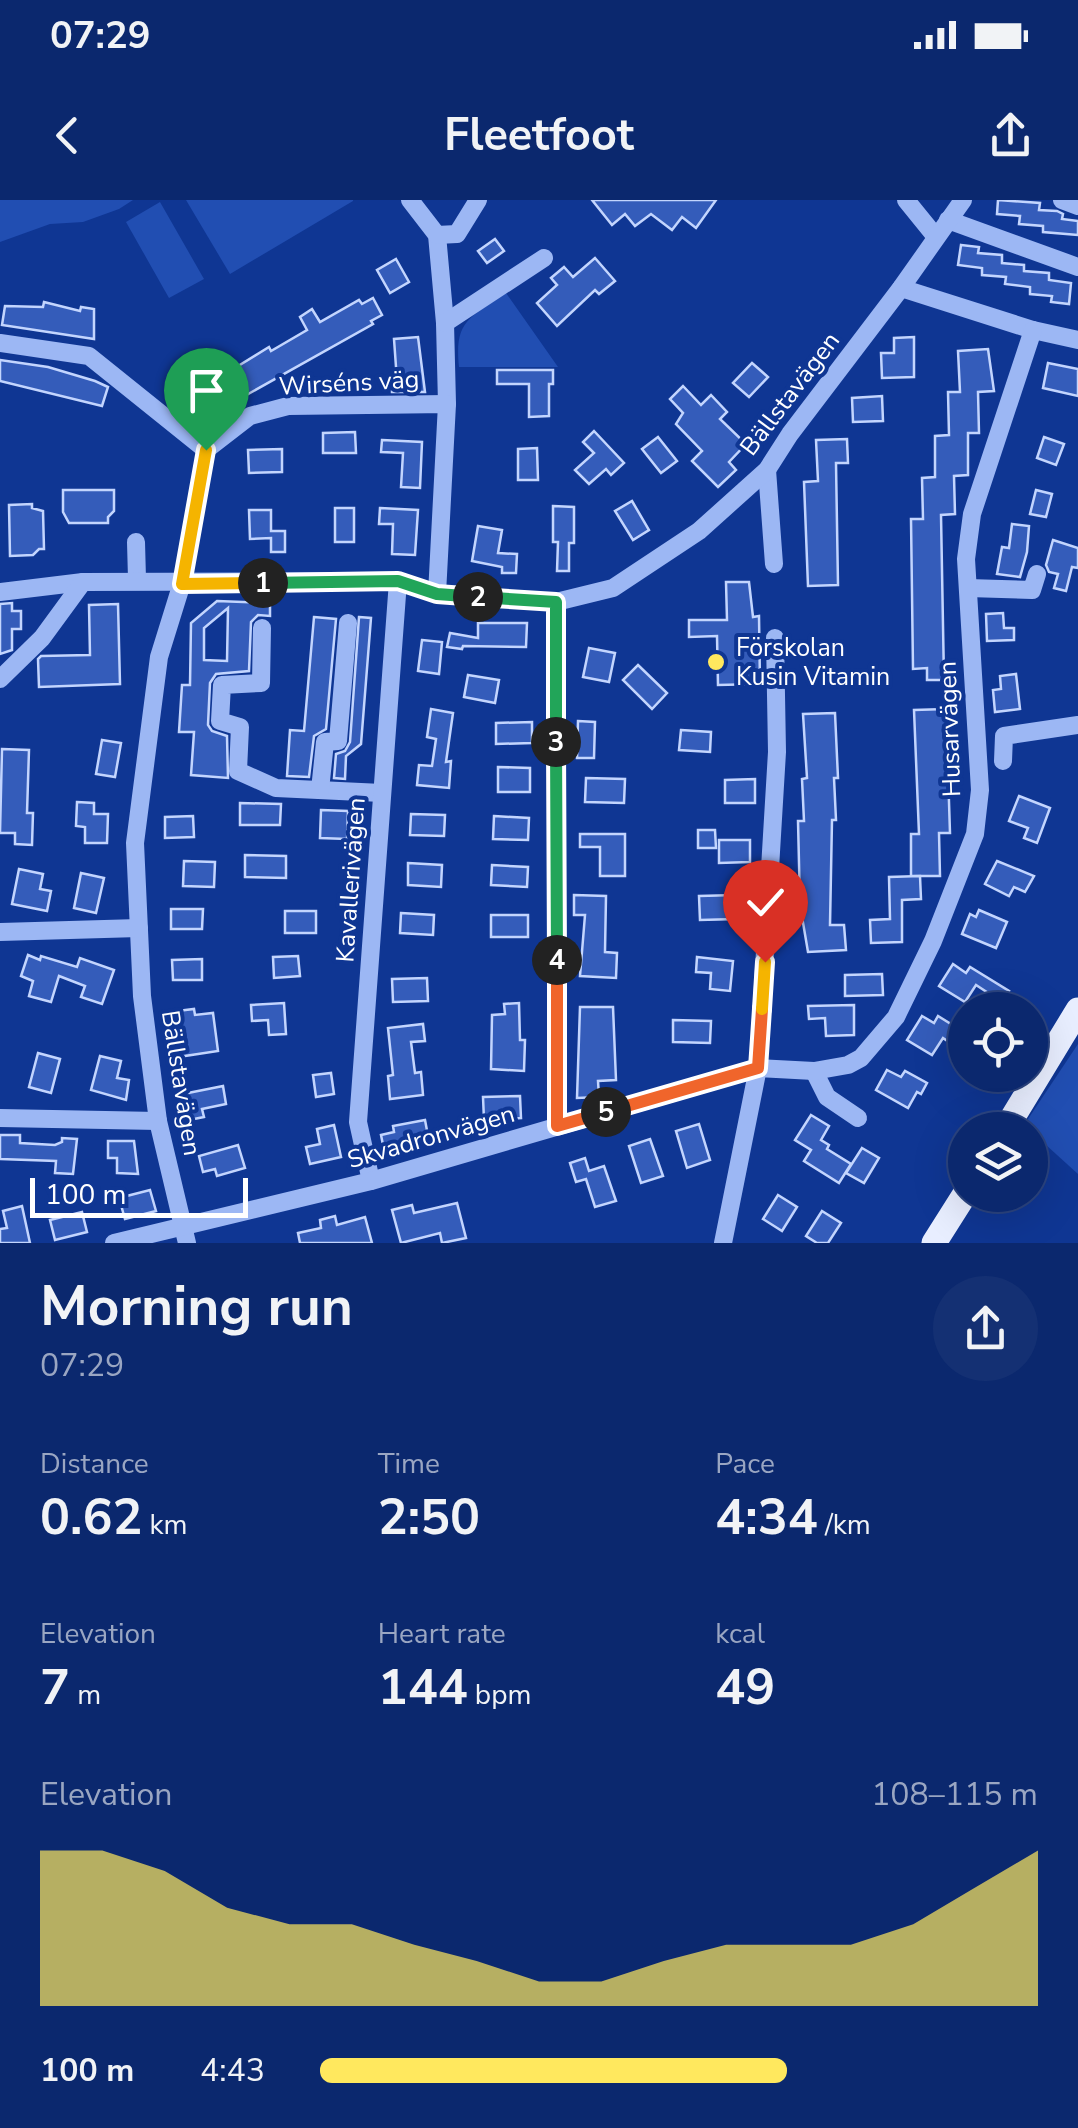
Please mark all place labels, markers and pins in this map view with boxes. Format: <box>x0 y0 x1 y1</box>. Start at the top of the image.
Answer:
pin <box>164 348 249 451</box>
pin: 1 <box>238 558 288 608</box>
pin: 2 <box>453 572 503 622</box>
place label: Förskolan Kusin Vitamin <box>736 631 890 694</box>
marker: Förskolan Kusin Vitamin <box>705 651 727 673</box>
pin: 3 <box>531 717 581 767</box>
pin <box>723 860 808 963</box>
pin: 4 <box>532 935 582 985</box>
pin: 5 <box>581 1087 631 1137</box>

